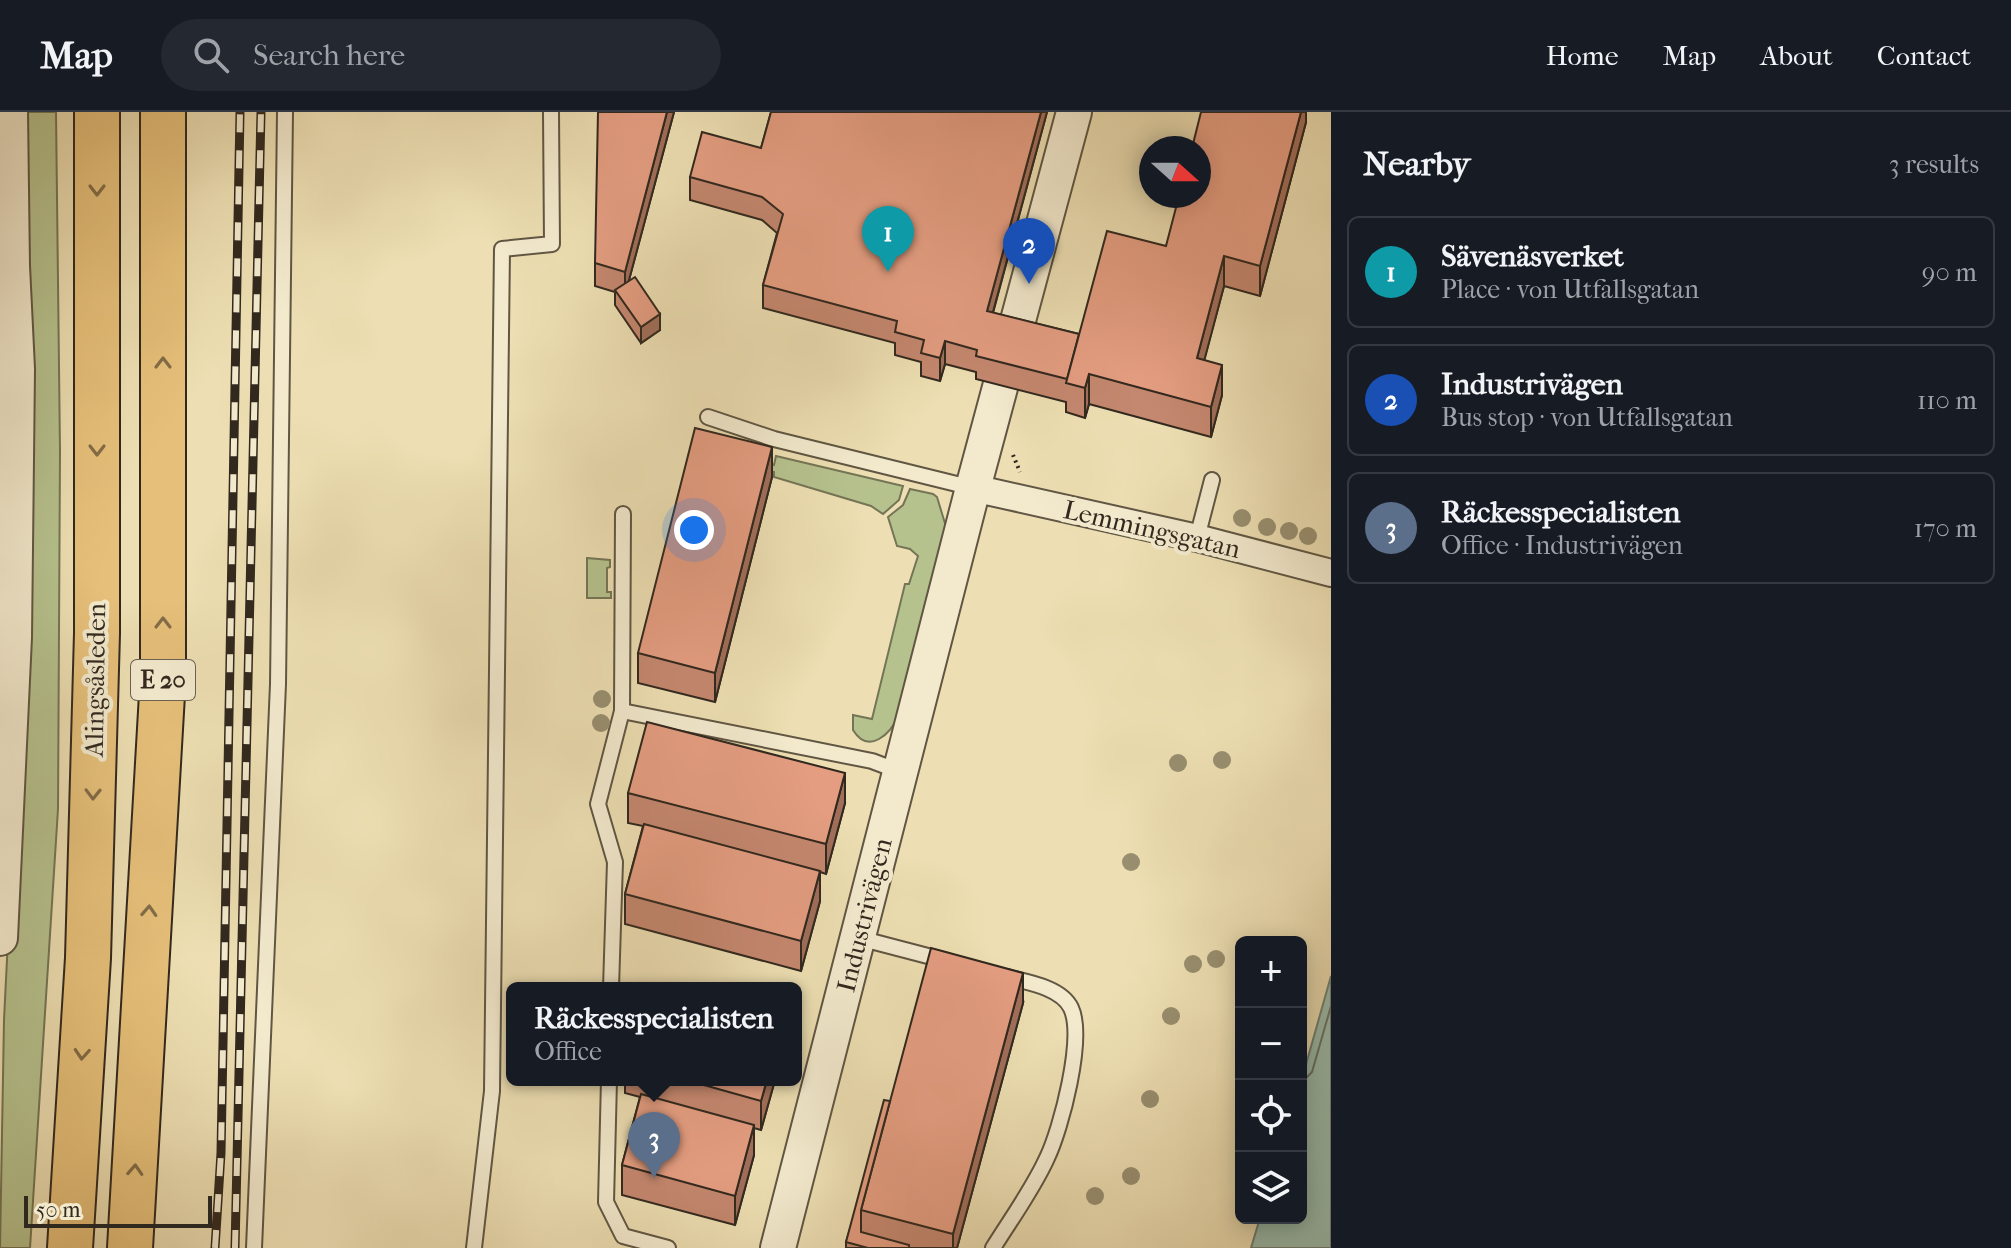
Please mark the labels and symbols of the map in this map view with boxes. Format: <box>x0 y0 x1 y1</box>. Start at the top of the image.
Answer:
north arrow <box>1139 136 1211 208</box>
one-way arrow <box>88 184 106 197</box>
pin: 1 <box>862 206 914 272</box>
pin: 2 <box>1003 218 1055 284</box>
one-way arrow <box>154 356 172 369</box>
one-way arrow <box>88 444 106 457</box>
street label: Lemmingsgatan <box>1060 494 1243 565</box>
your location <box>674 510 714 550</box>
street label: Alingsåsleden <box>79 603 112 758</box>
one-way arrow <box>154 616 172 629</box>
road number: E 20 <box>131 660 195 700</box>
one-way arrow <box>84 788 101 801</box>
street label: Industrivägen <box>830 835 899 995</box>
one-way arrow <box>141 904 158 917</box>
one-way arrow <box>74 1048 91 1061</box>
pin: 3 <box>628 1112 680 1178</box>
one-way arrow <box>126 1163 143 1176</box>
scale bar <box>24 1192 212 1228</box>

